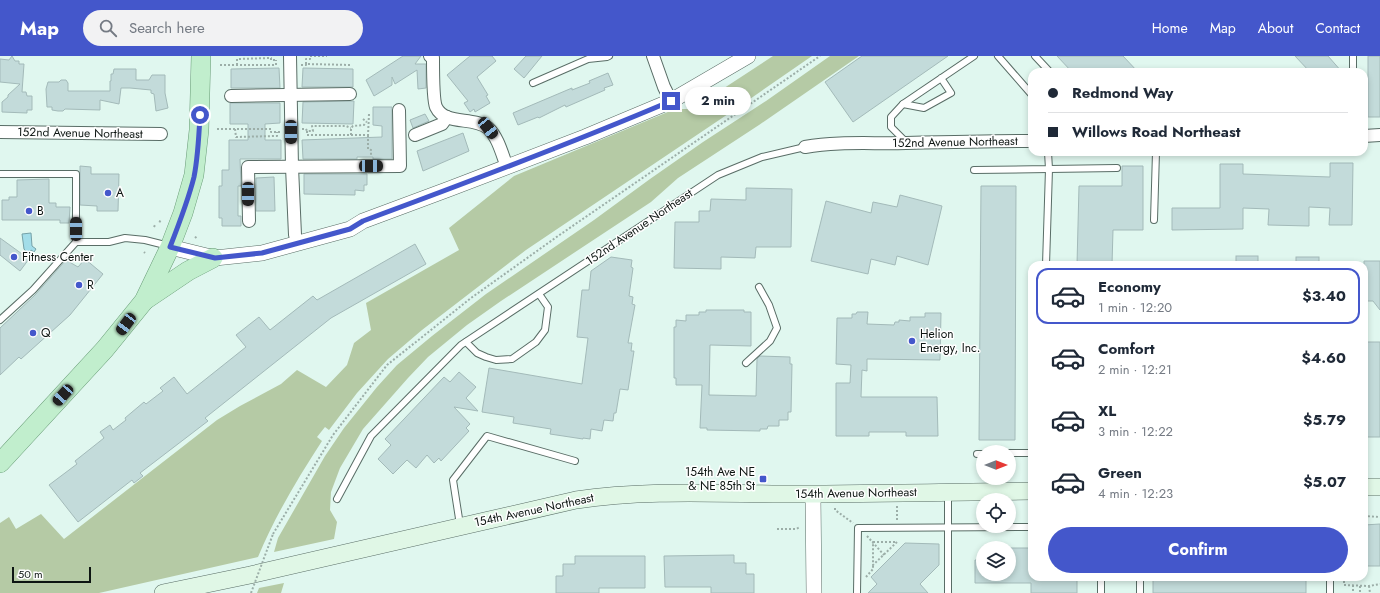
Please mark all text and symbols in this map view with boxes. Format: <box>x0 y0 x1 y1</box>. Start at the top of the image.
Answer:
search box <box>83 10 363 46</box>
text: Map <box>20 15 59 42</box>
icon: search <box>97 17 119 39</box>
text: Search here <box>129 17 205 39</box>
text: Home <box>1152 18 1188 38</box>
text: Map <box>1210 18 1236 38</box>
text: About <box>1258 18 1293 38</box>
text: Contact <box>1315 18 1360 38</box>
text: Redmond Way <box>1072 82 1173 104</box>
callout: 2 min <box>685 87 751 115</box>
text: 2 min <box>701 91 735 110</box>
route end <box>662 92 680 110</box>
route start <box>191 106 209 124</box>
car <box>476 115 500 141</box>
car <box>285 120 297 144</box>
text: Willows Road Northeast <box>1072 121 1241 143</box>
street label: 152nd Avenue Northeast <box>17 123 143 143</box>
street label: 152nd Avenue Northeast <box>892 132 1018 152</box>
car <box>359 160 383 172</box>
car <box>242 182 254 206</box>
place label: A <box>116 184 124 202</box>
street label: 152nd Avenue Northeast <box>582 184 696 270</box>
marker: A <box>103 188 113 198</box>
place label: B <box>37 202 44 220</box>
marker: B <box>24 206 34 216</box>
car <box>70 217 82 241</box>
place label: Fitness Center <box>22 248 95 266</box>
marker: Fitness Center <box>9 252 19 262</box>
place label: R <box>87 276 94 294</box>
text: Economy <box>1098 276 1161 298</box>
icon: car <box>1050 278 1086 314</box>
marker: R <box>74 280 84 290</box>
text: $3.40 <box>1302 285 1346 307</box>
text: 1 min · 12:20 <box>1098 298 1172 317</box>
car <box>114 311 138 337</box>
place label: Q <box>41 324 51 342</box>
place label: Helion Energy, Inc. <box>920 325 980 357</box>
marker: Q <box>28 328 38 338</box>
marker: Helion Energy, Inc. <box>907 336 917 346</box>
text: Comfort <box>1098 338 1155 360</box>
icon: car <box>1050 340 1086 376</box>
text: $4.60 <box>1301 347 1346 369</box>
text: 2 min · 12:21 <box>1098 360 1172 379</box>
car <box>51 382 75 408</box>
text: XL <box>1098 400 1116 422</box>
icon: car <box>1050 402 1086 438</box>
text: $5.79 <box>1303 409 1346 431</box>
text: 3 min · 12:22 <box>1098 422 1173 441</box>
north arrow <box>976 445 1016 485</box>
map controls <box>976 445 1016 581</box>
text: Green <box>1098 462 1142 484</box>
place label: 154th Ave NE & NE 85th St <box>685 463 755 495</box>
icon: car <box>1050 464 1086 500</box>
text: $5.07 <box>1303 471 1346 493</box>
marker: 154th Ave NE & NE 85th St <box>758 474 768 484</box>
street label: 154th Avenue Northeast <box>795 483 917 503</box>
text: 4 min · 12:23 <box>1098 484 1173 503</box>
street label: 154th Avenue Northeast <box>473 489 596 531</box>
button: locate <box>976 493 1016 533</box>
button: Confirm <box>1048 527 1348 573</box>
button: layers <box>976 541 1016 581</box>
scale bar <box>12 565 91 584</box>
text: 50 m <box>18 566 43 582</box>

